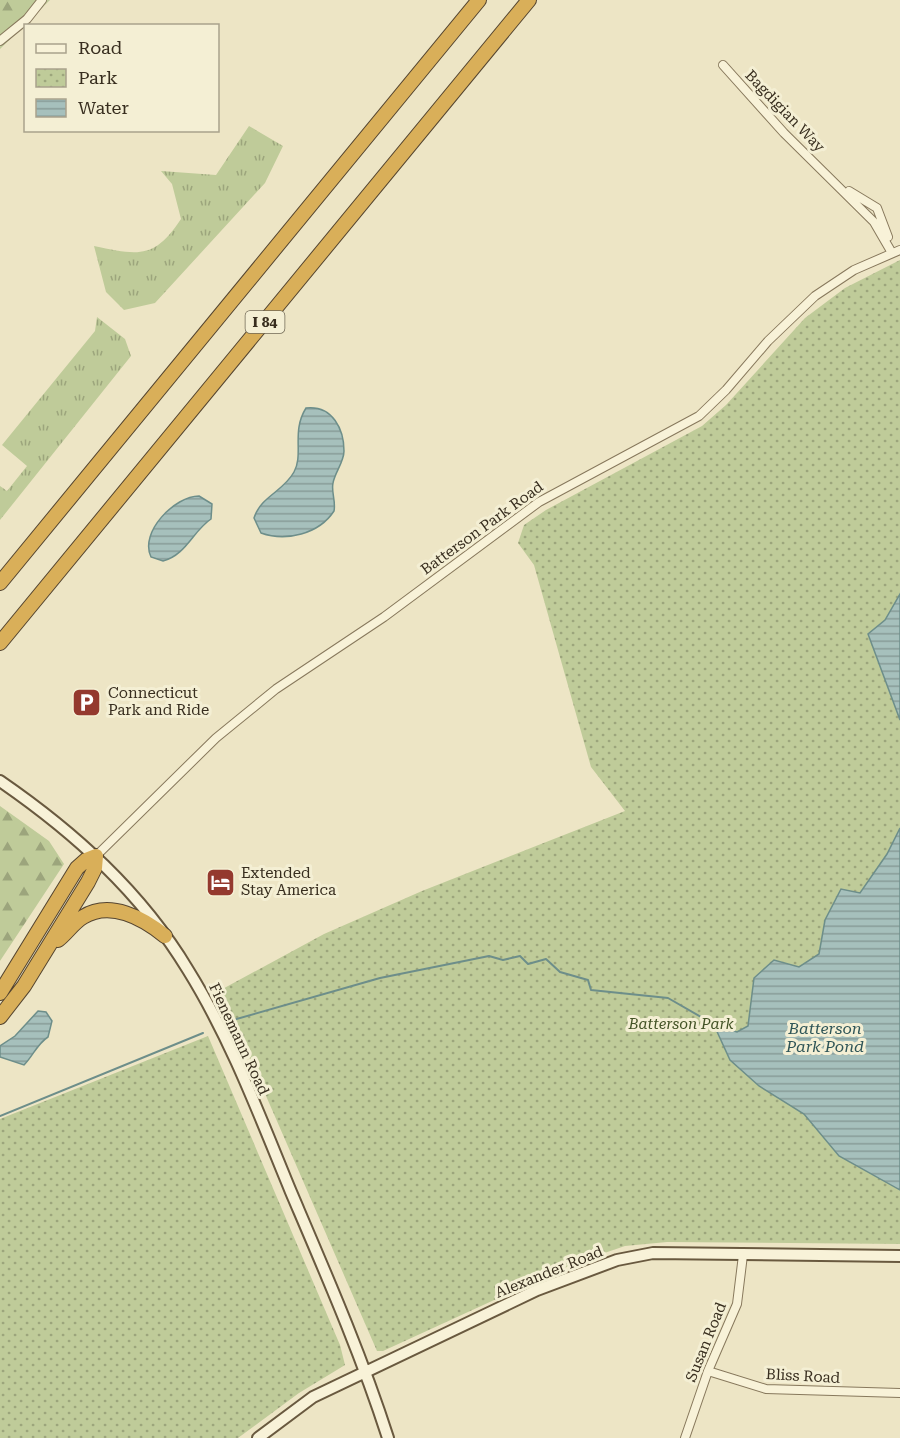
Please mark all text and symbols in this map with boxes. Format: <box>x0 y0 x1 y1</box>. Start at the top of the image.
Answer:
legend <box>24 24 219 132</box>
text: Road <box>78 37 123 58</box>
street label: Bagdigian Way <box>741 66 829 156</box>
text: Park <box>78 67 118 88</box>
text: Water <box>78 97 129 118</box>
road number: I 84 <box>246 311 284 333</box>
street label: Batterson Park Road <box>417 477 547 578</box>
place label: Connecticut Park and Ride <box>108 684 209 719</box>
parking icon: Connecticut Park and Ride <box>71 686 103 718</box>
place label: Extended Stay America <box>241 864 336 899</box>
hotel icon: Extended Stay America <box>204 866 236 898</box>
street label: Fienemann Road <box>205 980 273 1098</box>
park label: Batterson Park <box>627 1015 734 1033</box>
water label: Batterson Park Pond <box>785 1019 864 1056</box>
street label: Alexander Road <box>493 1242 606 1302</box>
street label: Susan Road <box>682 1299 730 1384</box>
street label: Bliss Road <box>765 1365 841 1387</box>

